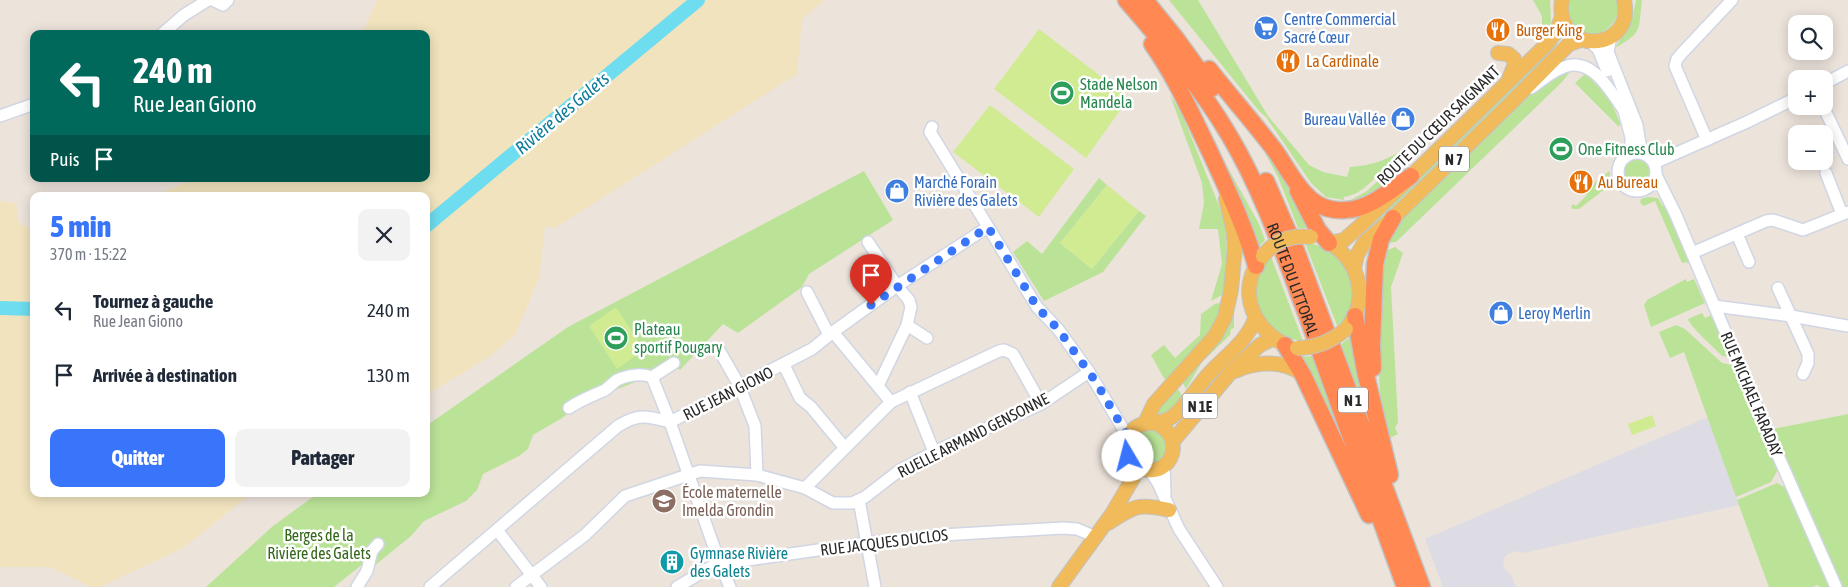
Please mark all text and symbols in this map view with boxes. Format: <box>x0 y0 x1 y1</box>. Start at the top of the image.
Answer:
place label: Centre Commercial Sacré Cœur <box>1284 10 1397 46</box>
supermarket icon: Centre Commercial Sacré Cœur <box>1253 15 1279 41</box>
map controls <box>1788 15 1833 170</box>
button: search <box>1788 15 1833 60</box>
restaurant icon: Burger King <box>1485 17 1511 43</box>
place label: Burger King <box>1516 21 1583 40</box>
restaurant icon: La Cardinale <box>1275 48 1301 74</box>
icon: left <box>50 50 115 115</box>
text: 240 m <box>133 50 212 90</box>
place label: La Cardinale <box>1306 52 1379 70</box>
street label: ROUTE DU CŒUR SAIGNANT <box>1373 62 1503 188</box>
water label: Rivière des Galets <box>511 68 613 158</box>
button: + <box>1788 70 1833 115</box>
place label: Stade Nelson Mandela <box>1080 75 1158 111</box>
sports icon: Stade Nelson Mandela <box>1049 80 1075 106</box>
text: Rue Jean Giono <box>133 91 257 117</box>
shop icon: Bureau Vallée <box>1390 106 1416 132</box>
place label: Bureau Vallée <box>1304 110 1386 128</box>
button: − <box>1788 125 1833 170</box>
sports icon: One Fitness Club <box>1548 136 1574 162</box>
place label: One Fitness Club <box>1578 140 1675 158</box>
icon: arrive <box>90 145 118 173</box>
road number: N 7 <box>1439 146 1469 172</box>
text: Puis <box>50 148 80 170</box>
restaurant icon: Au Bureau <box>1568 169 1594 195</box>
place label: Marché Forain Rivière des Galets <box>914 173 1018 209</box>
place label: Au Bureau <box>1598 173 1658 191</box>
shop icon: Marché Forain Rivière des Galets <box>884 178 910 204</box>
text: 5 min <box>50 209 111 243</box>
button: close <box>358 209 410 261</box>
street label: ROUTE DU LITTORAL <box>1264 220 1323 339</box>
text: 370 m · 15:22 <box>50 245 127 263</box>
pin <box>850 254 892 305</box>
icon: arrive <box>857 261 885 289</box>
text: Tournez à gauche <box>93 290 213 312</box>
icon: left <box>50 296 78 324</box>
text: 240 m <box>367 299 410 321</box>
shop icon: Leroy Merlin <box>1488 300 1514 326</box>
place label: Leroy Merlin <box>1518 304 1591 323</box>
text: Rue Jean Giono <box>93 312 183 330</box>
place label: Plateau sportif Pougary <box>634 320 723 357</box>
sports icon: Plateau sportif Pougary <box>603 325 629 351</box>
street label: RUE MICHAEL FARADAY <box>1718 329 1787 460</box>
icon: arrive <box>50 361 78 389</box>
street label: RUE JEAN GIONO <box>680 363 776 423</box>
text: Arrivée à destination <box>93 364 237 386</box>
text: 130 m <box>367 364 410 386</box>
road number: N 1 <box>1338 388 1368 412</box>
street label: RUELLE ARMAND GENSONNE <box>894 389 1052 481</box>
road number: N 1E <box>1182 394 1218 418</box>
button: Quitter <box>50 429 225 487</box>
button: Partager <box>235 429 410 487</box>
position arrow <box>1101 429 1153 481</box>
place label: École maternelle Imelda Grondin <box>682 483 782 519</box>
school or university icon: École maternelle Imelda Grondin <box>651 488 677 514</box>
street label: RUE JACQUES DUCLOS <box>819 525 949 559</box>
park label: Berges de la Rivière des Galets <box>267 526 371 562</box>
place label: Gymnase Rivière des Galets <box>690 544 788 580</box>
building icon: Gymnase Rivière des Galets <box>659 549 685 575</box>

